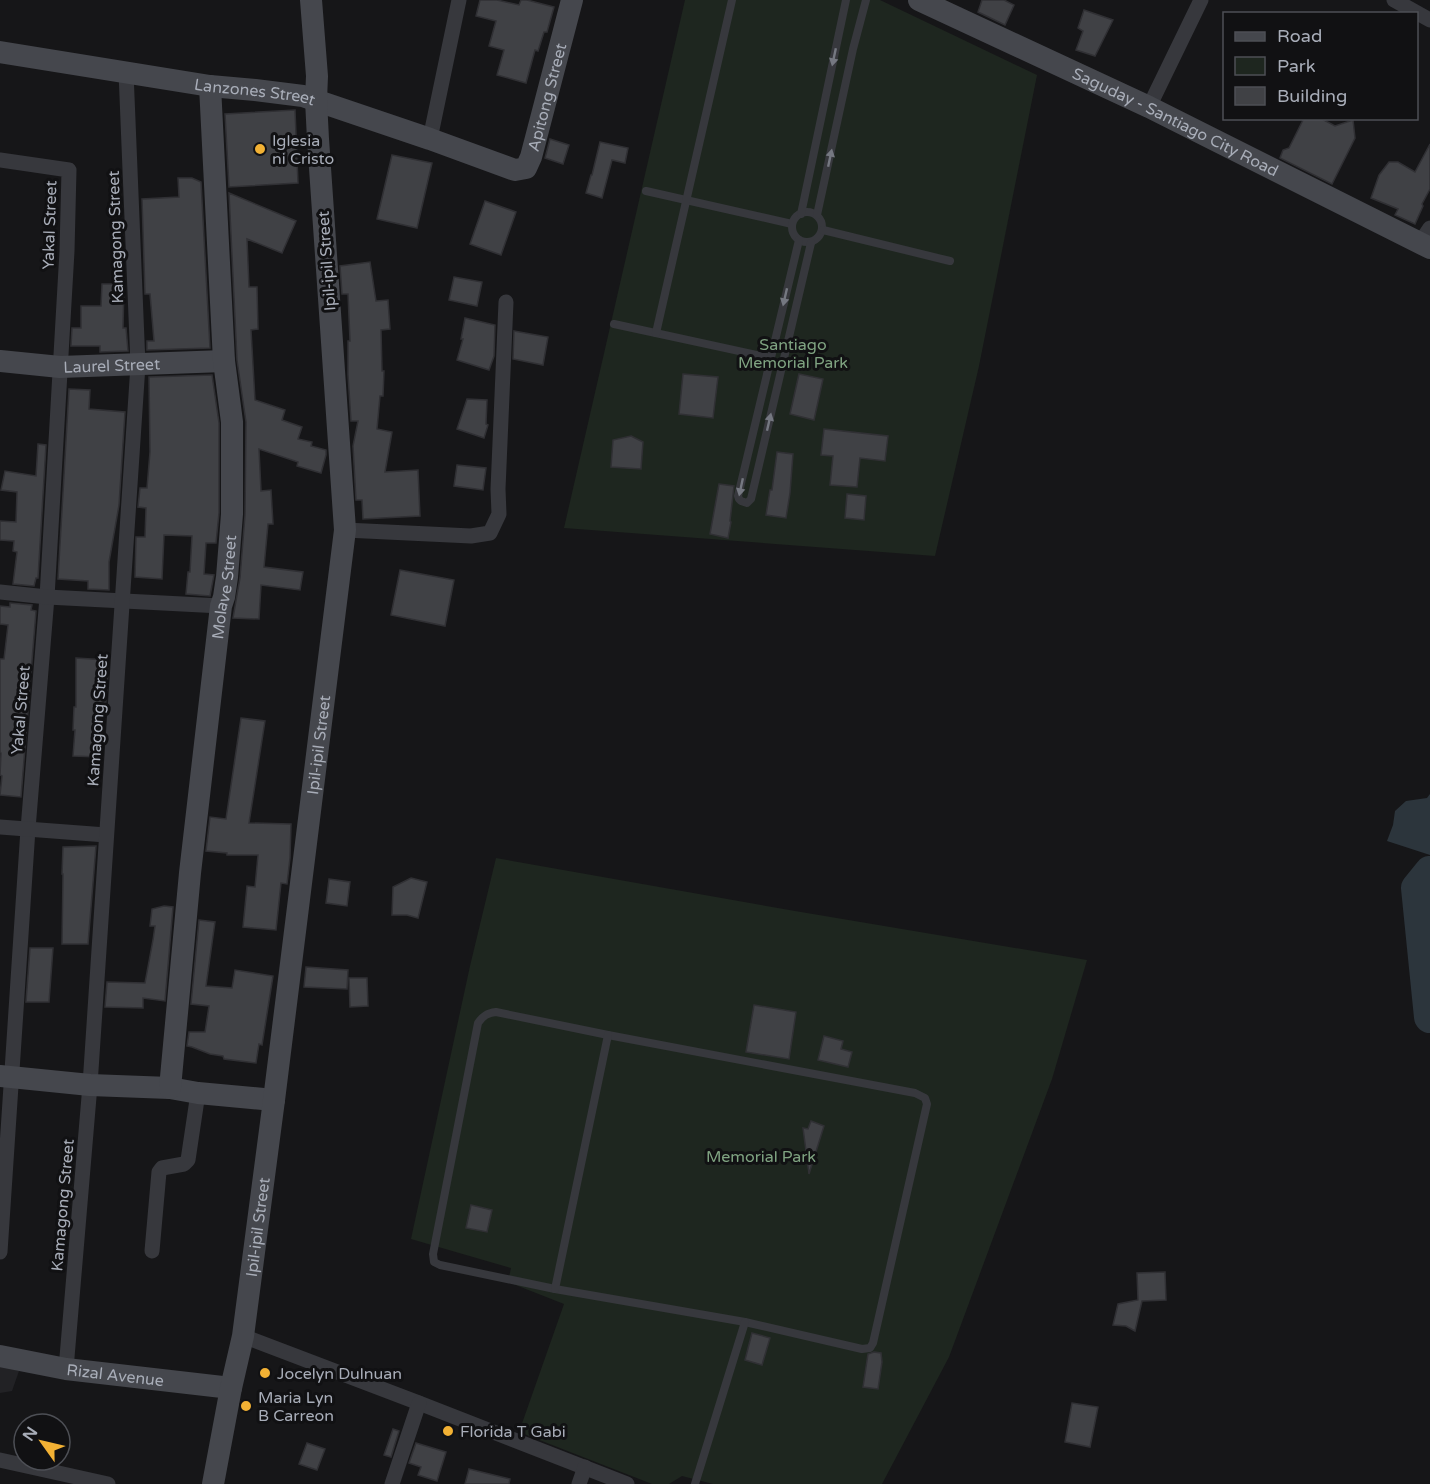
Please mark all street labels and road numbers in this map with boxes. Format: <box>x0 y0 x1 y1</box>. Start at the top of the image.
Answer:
street label: Apitong Street <box>524 41 571 154</box>
street label: Saguday - Santiago City Road <box>1069 64 1282 181</box>
street label: Lanzones Street <box>193 75 318 111</box>
street label: Kamagong Street <box>104 170 128 304</box>
street label: Yakal Street <box>38 180 62 270</box>
street label: Ipil-ipil Street <box>314 210 340 311</box>
street label: Laurel Street <box>63 354 160 378</box>
street label: Molave Street <box>208 534 241 640</box>
street label: Kamagong Street <box>83 653 113 787</box>
street label: Yakal Street <box>7 665 35 755</box>
street label: Ipil-ipil Street <box>303 694 335 796</box>
street label: Kamagong Street <box>47 1138 79 1272</box>
street label: Ipil-ipil Street <box>242 1176 275 1278</box>
street label: Rizal Avenue <box>66 1360 165 1391</box>

